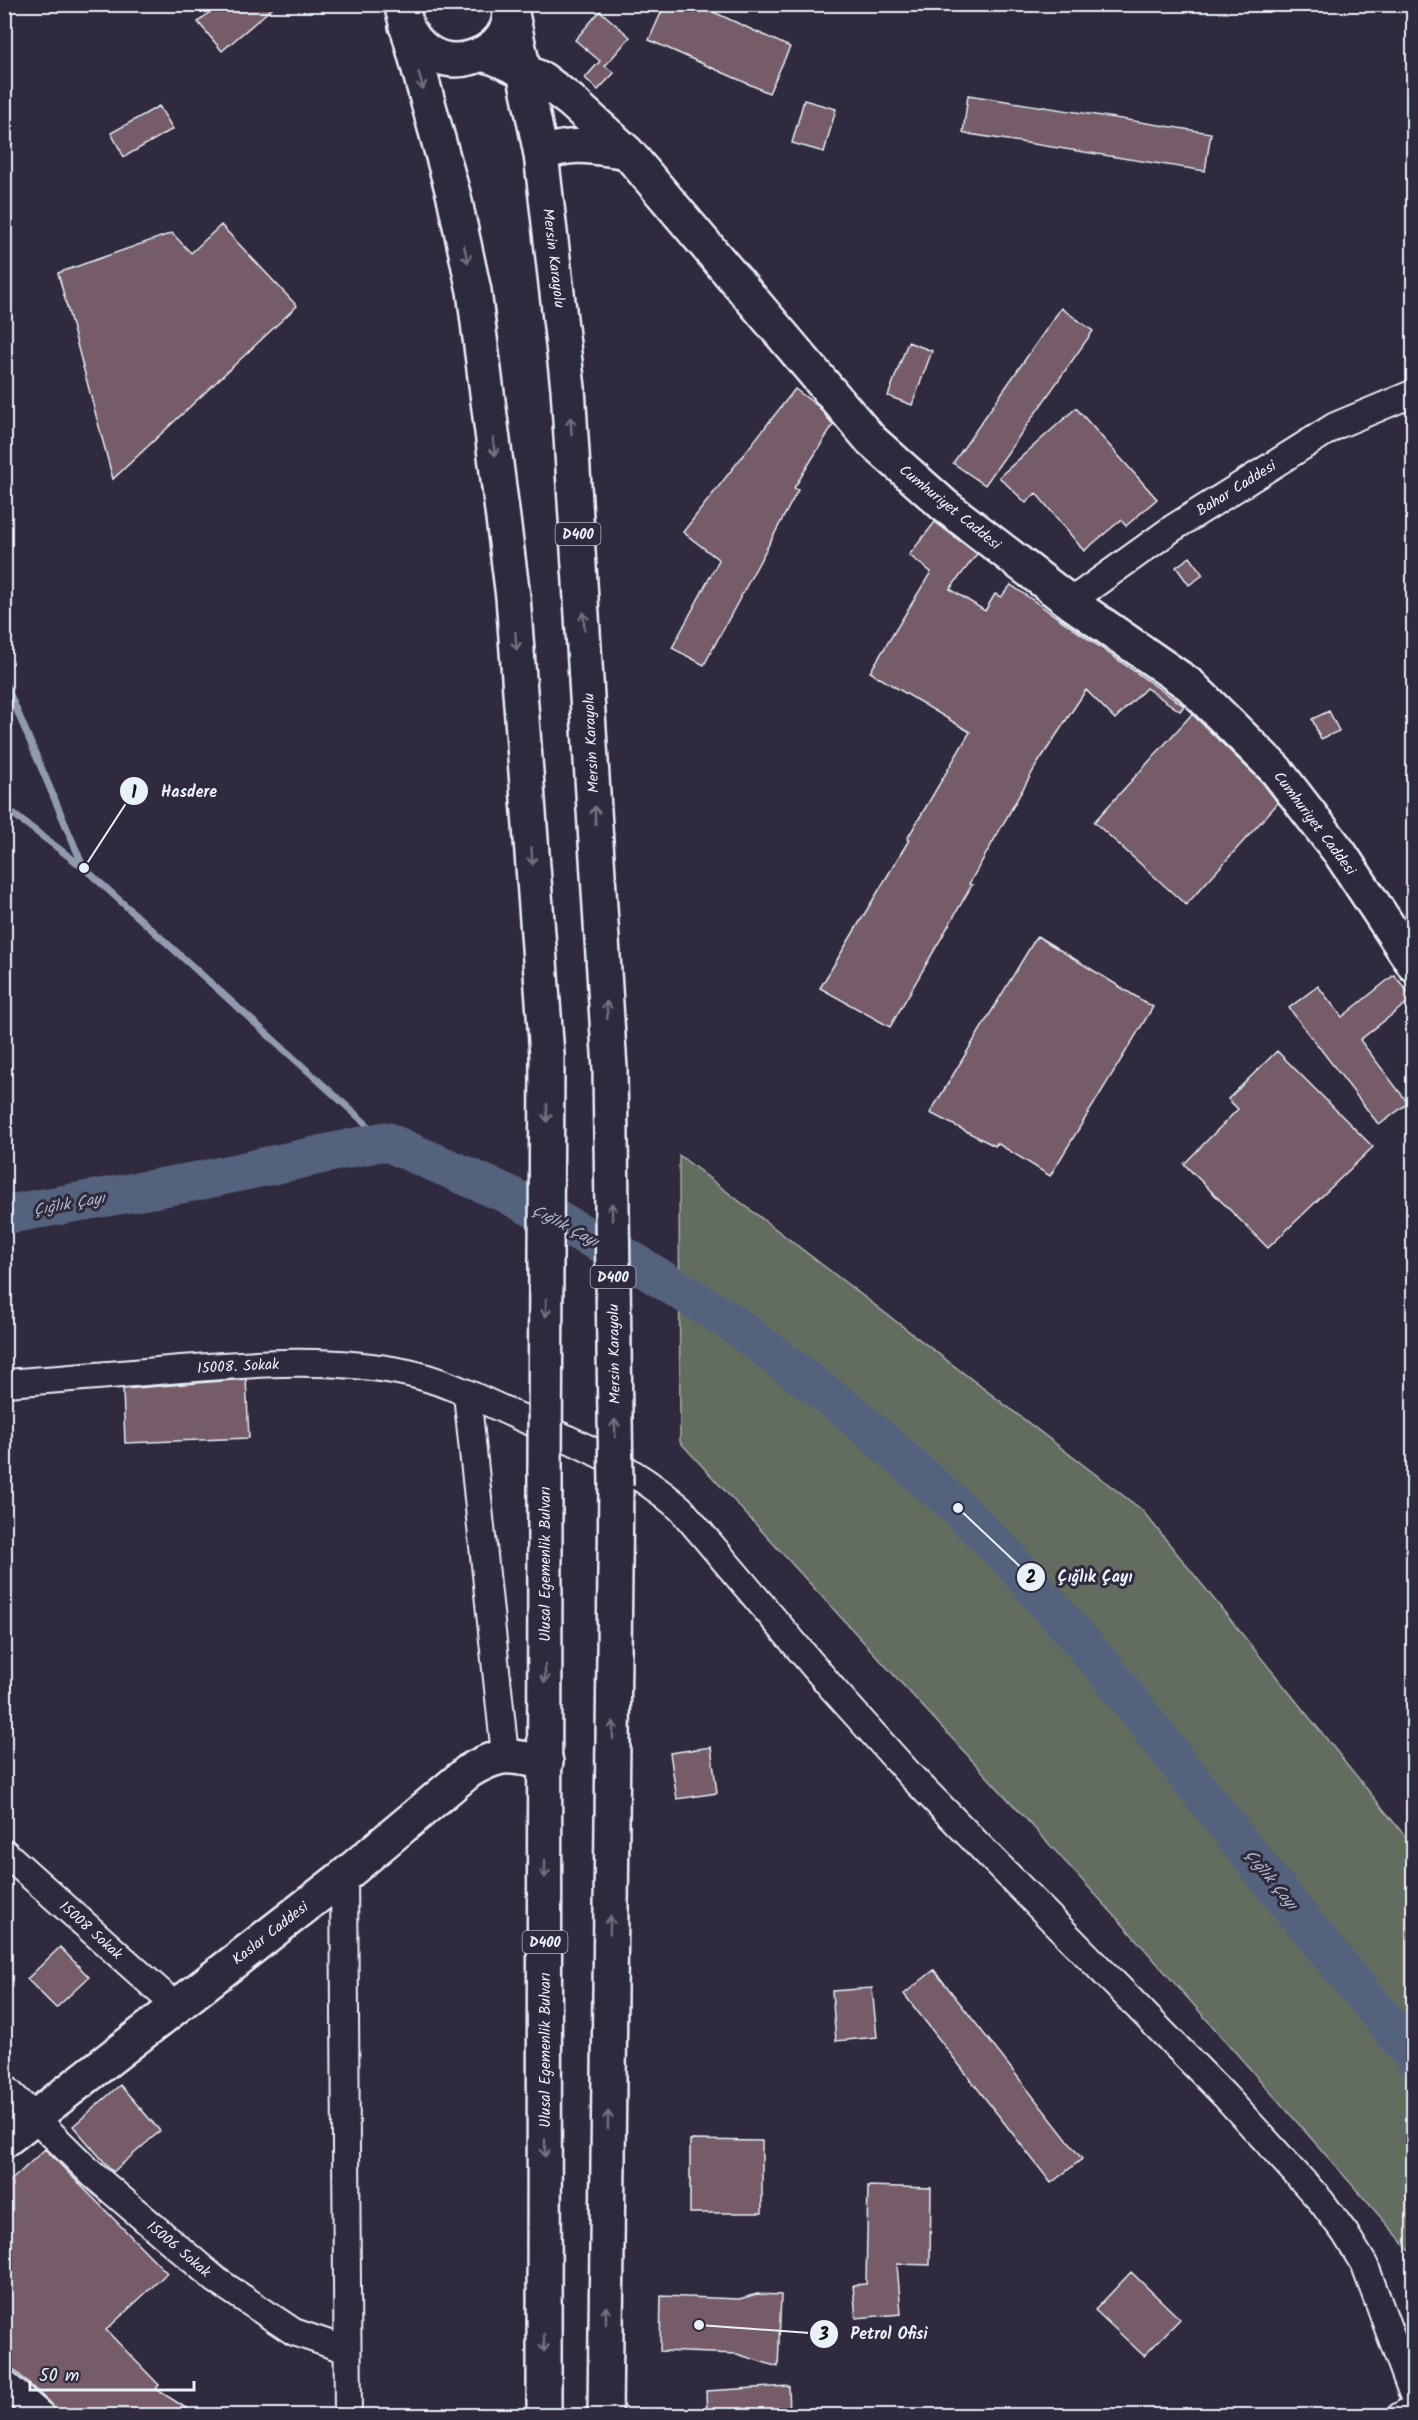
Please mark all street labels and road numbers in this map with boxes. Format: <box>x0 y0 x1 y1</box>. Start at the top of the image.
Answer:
street label: Mersin Karayolu <box>535 207 571 309</box>
street label: Bahar Caddesi <box>1192 454 1282 523</box>
street label: Cumhuriyet Caddesi <box>893 459 1007 557</box>
road number: D400 <box>556 523 600 545</box>
street label: Mersin Karayolu <box>577 692 607 794</box>
street label: Cumhuriyet Caddesi <box>1267 766 1362 882</box>
road number: D400 <box>590 1266 636 1288</box>
street label: Mersin Karayolu <box>602 1304 628 1404</box>
street label: 15008. Sokak <box>196 1353 281 1381</box>
street label: Ulusal Egemenlik Bulvarı <box>534 1486 558 1642</box>
street label: 15008 Sokak <box>53 1895 128 1967</box>
street label: Kaslar Caddesi <box>227 1895 315 1971</box>
road number: D400 <box>522 1931 568 1953</box>
street label: Ulusal Egemenlik Bulvarı <box>534 1972 558 2128</box>
street label: 15006 Sokak <box>141 2216 217 2285</box>

